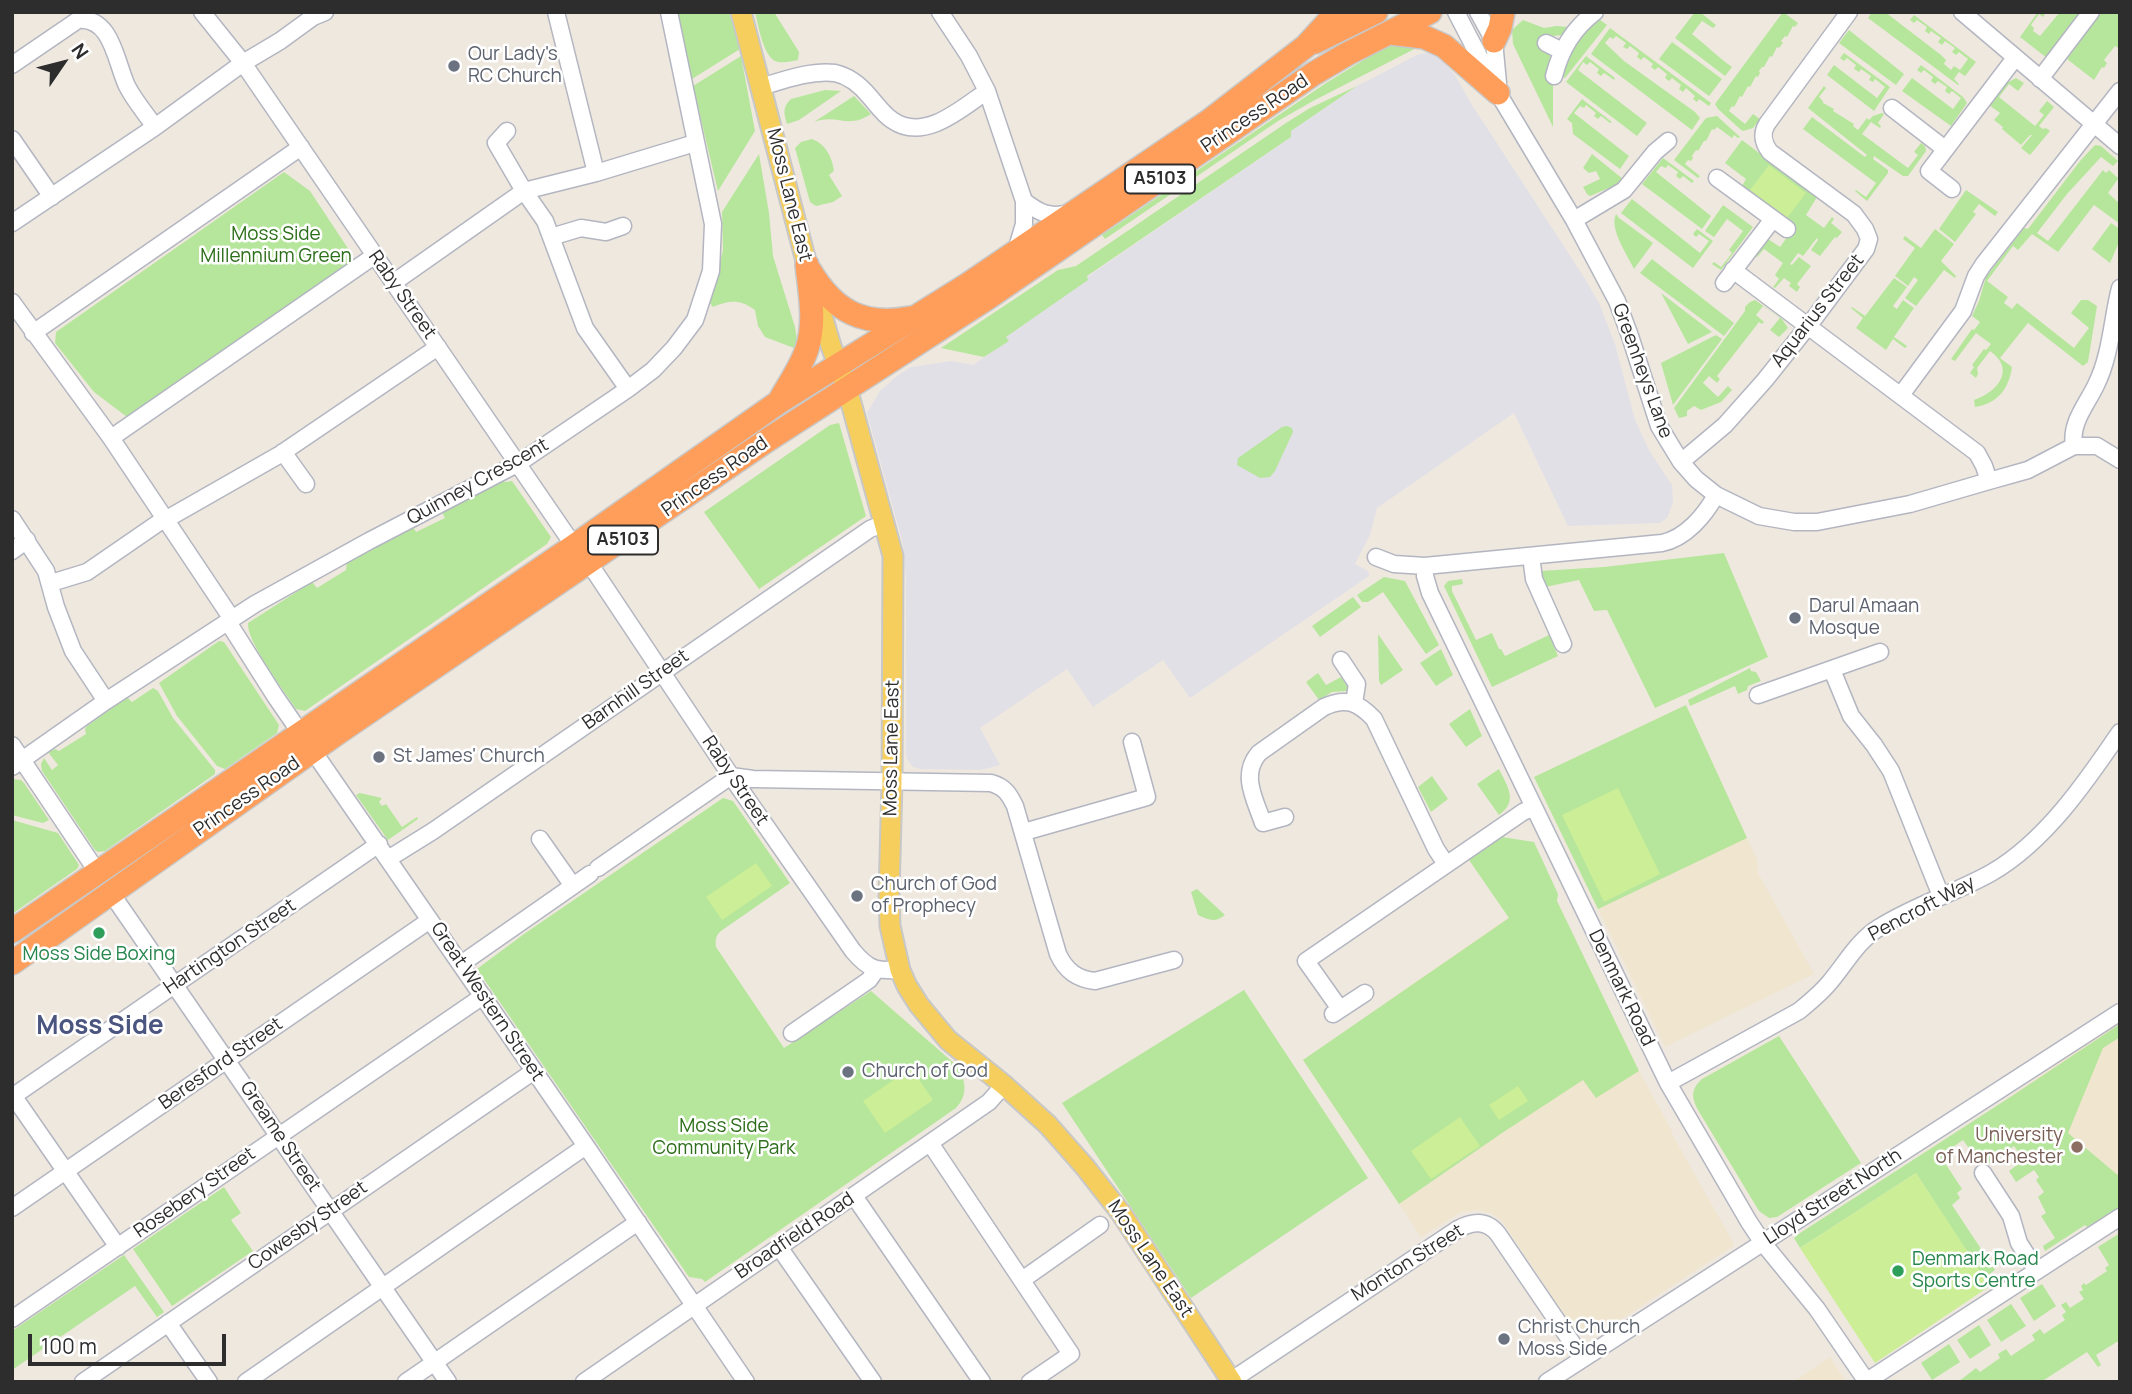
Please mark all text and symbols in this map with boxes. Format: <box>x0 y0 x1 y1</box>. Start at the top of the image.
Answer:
north arrow <box>28 28 98 98</box>
text: N <box>66 38 95 64</box>
place label: Our Lady's RC Church <box>468 44 562 88</box>
marker: Our Lady's RC Church <box>446 58 462 74</box>
street label: Princess Road <box>1197 70 1313 158</box>
street label: Moss Lane East <box>761 126 817 264</box>
road number: A5103 <box>1125 164 1195 194</box>
park label: Moss Side Millennium Green <box>200 224 352 268</box>
street label: Raby Street <box>363 246 441 344</box>
street label: Aquarius Street <box>1767 250 1869 372</box>
street label: Greenheys Lane <box>1607 300 1677 442</box>
street label: Princess Road <box>658 432 772 522</box>
street label: Quinney Crescent <box>403 434 553 530</box>
road number: A5103 <box>588 526 658 554</box>
place label: Darul Amaan Mosque <box>1809 596 1919 640</box>
marker: Darul Amaan Mosque <box>1787 610 1803 626</box>
street label: Barnhill Street <box>578 645 694 735</box>
street label: Moss Lane East <box>879 680 905 816</box>
street label: Raby Street <box>697 732 773 830</box>
place label: St James' Church <box>393 746 545 768</box>
marker: St James' Church <box>371 749 387 765</box>
street label: Princess Road <box>190 752 304 842</box>
street label: Pencroft Way <box>1865 871 1979 947</box>
place label: Church of God of Prophecy <box>871 874 997 918</box>
marker: Church of God of Prophecy <box>849 888 865 904</box>
street label: Hartington Street <box>160 894 300 1000</box>
street label: Great Western Street <box>425 918 549 1086</box>
marker: Moss Side Boxing <box>91 925 107 941</box>
street label: Denmark Road <box>1583 926 1659 1050</box>
place label: Moss Side Boxing <box>23 944 175 966</box>
district label: Moss Side <box>36 1011 164 1043</box>
street label: Beresford Street <box>155 1013 287 1115</box>
place label: Church of God <box>862 1061 988 1083</box>
marker: Church of God <box>840 1064 856 1080</box>
street label: Greame Street <box>235 1077 325 1197</box>
park label: Moss Side Community Park <box>652 1116 796 1160</box>
place label: University of Manchester <box>1935 1125 2063 1169</box>
marker: University of Manchester <box>2069 1139 2085 1155</box>
street label: Rosebery Street <box>130 1143 260 1243</box>
street label: Lloyd Street North <box>1760 1144 1906 1250</box>
street label: Cowesby Street <box>244 1176 372 1276</box>
street label: Broadfield Road <box>731 1188 859 1284</box>
street label: Moss Lane East <box>1102 1196 1198 1322</box>
street label: Monton Street <box>1348 1219 1468 1307</box>
place label: Denmark Road Sports Centre <box>1912 1249 2039 1293</box>
marker: Denmark Road Sports Centre <box>1890 1263 1906 1279</box>
place label: Christ Church Moss Side <box>1518 1317 1640 1361</box>
scale bar <box>32 1320 229 1364</box>
marker: Christ Church Moss Side <box>1496 1331 1512 1347</box>
text: 100 m <box>41 1332 97 1360</box>

